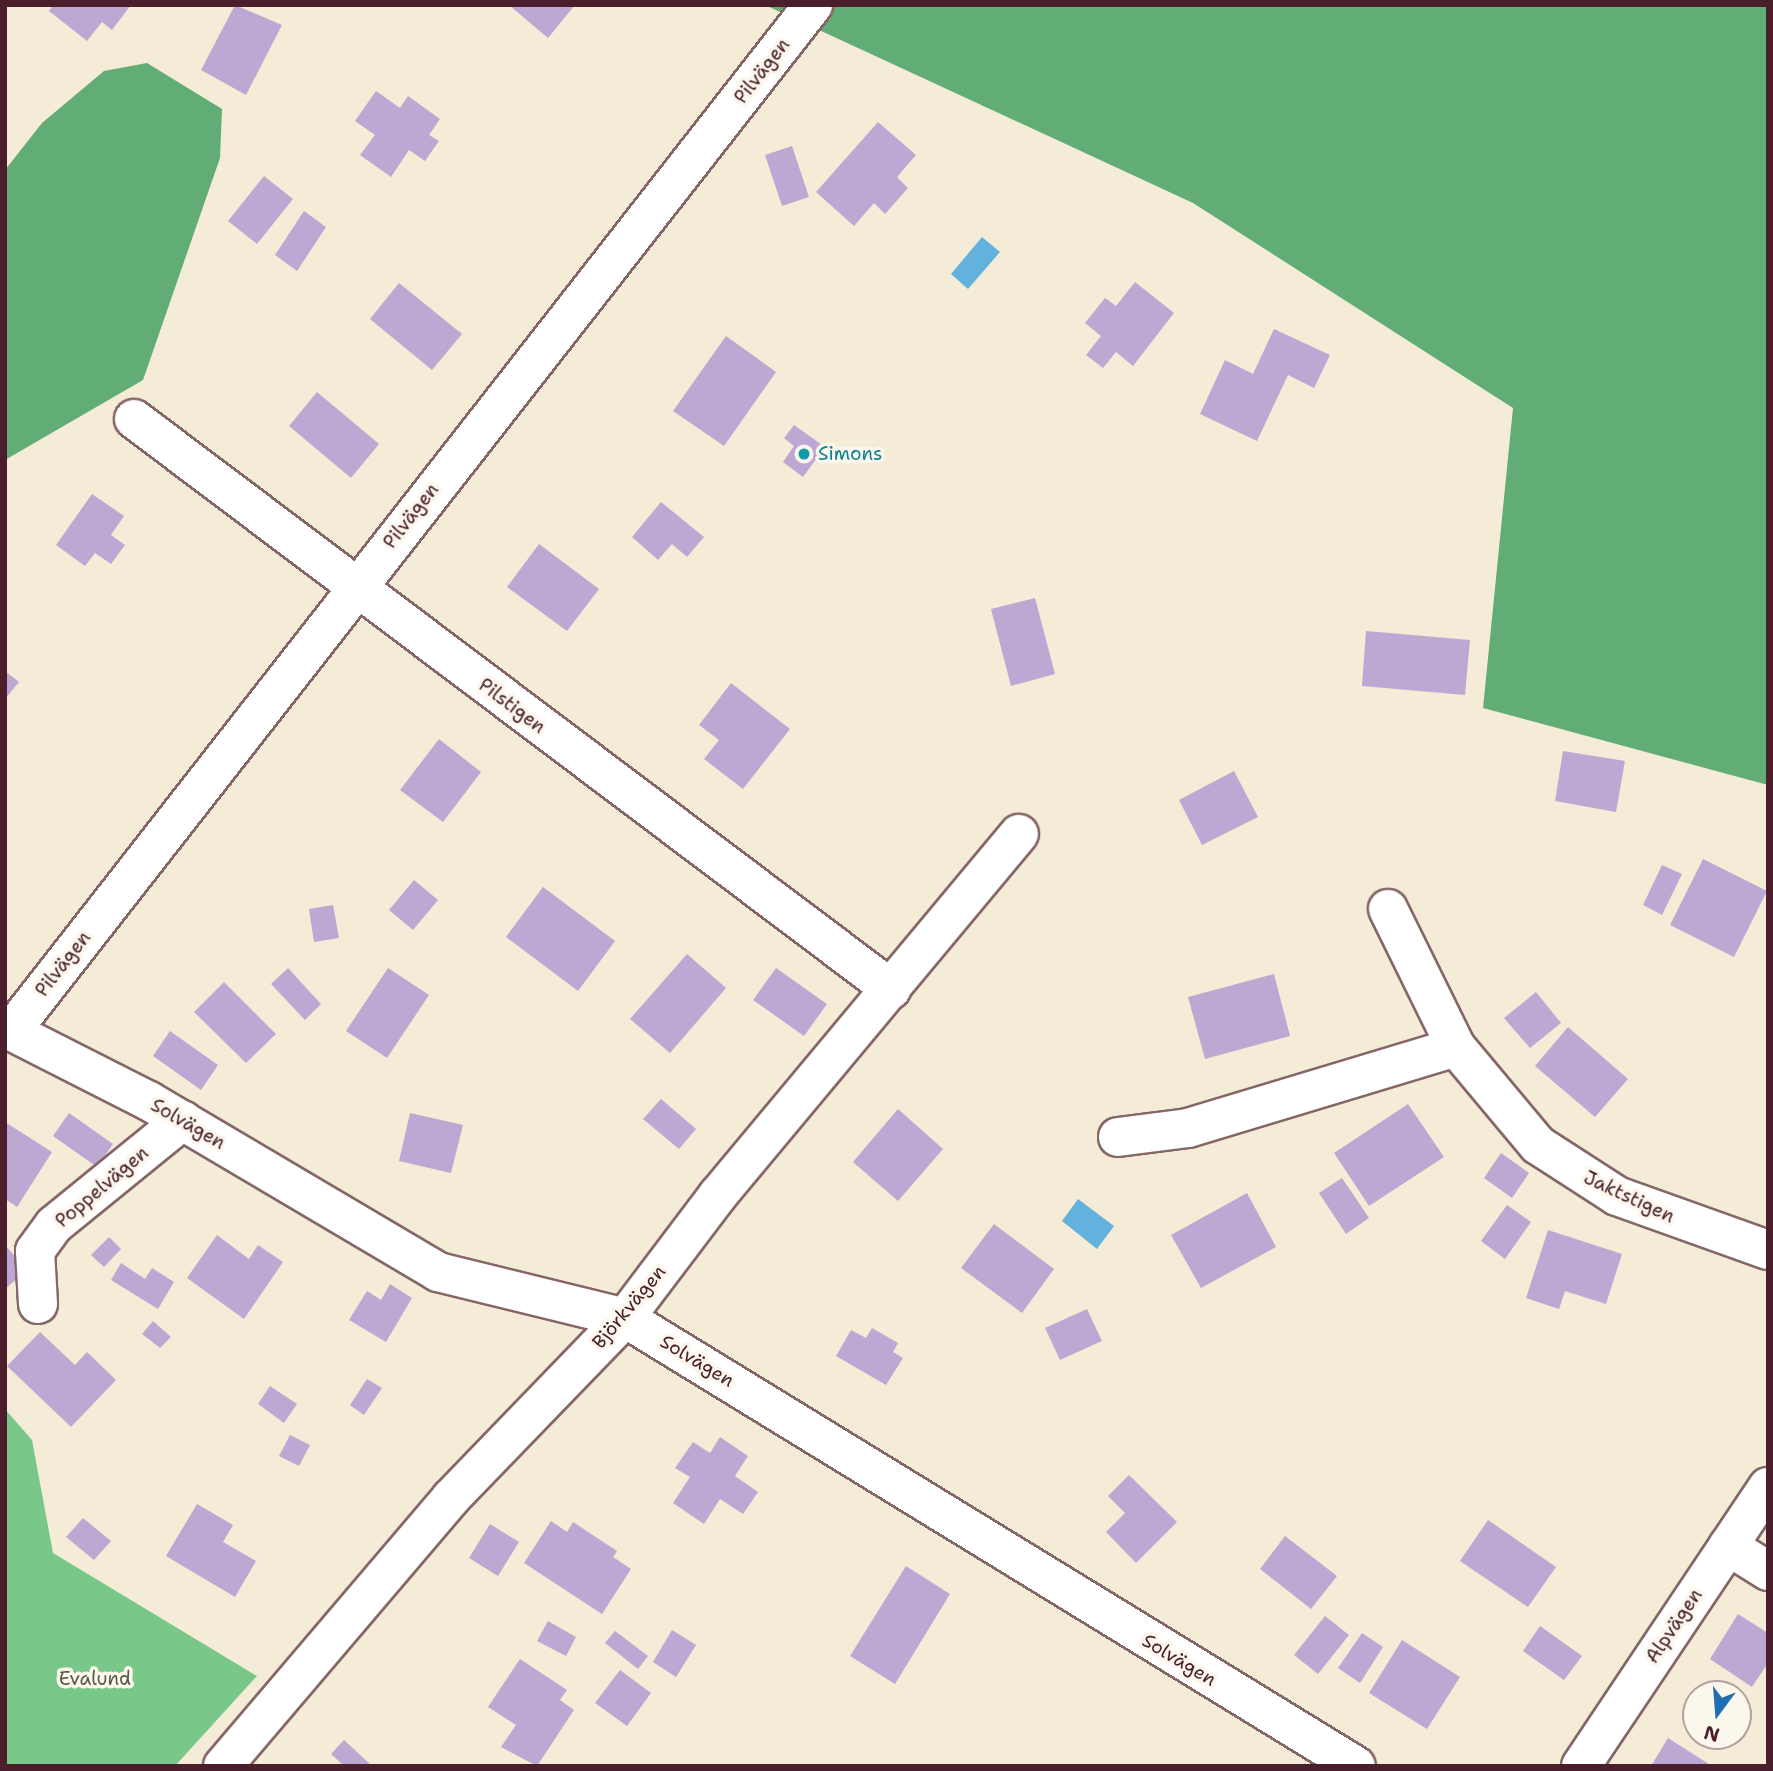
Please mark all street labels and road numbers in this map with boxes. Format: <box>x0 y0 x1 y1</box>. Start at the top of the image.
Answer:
street label: Pilvägen <box>729 34 795 108</box>
street label: Pilvägen <box>378 479 444 553</box>
street label: Pilstigen <box>474 674 550 738</box>
street label: Pilvägen <box>30 927 96 1001</box>
street label: Solvägen <box>147 1094 229 1154</box>
street label: Poppelvägen <box>51 1141 153 1233</box>
street label: Jaktstigen <box>1580 1166 1678 1228</box>
street label: Björkvägen <box>588 1261 670 1353</box>
street label: Solvägen <box>656 1330 738 1392</box>
street label: Alpvägen <box>1641 1584 1707 1668</box>
street label: Solvägen <box>1138 1629 1220 1691</box>

